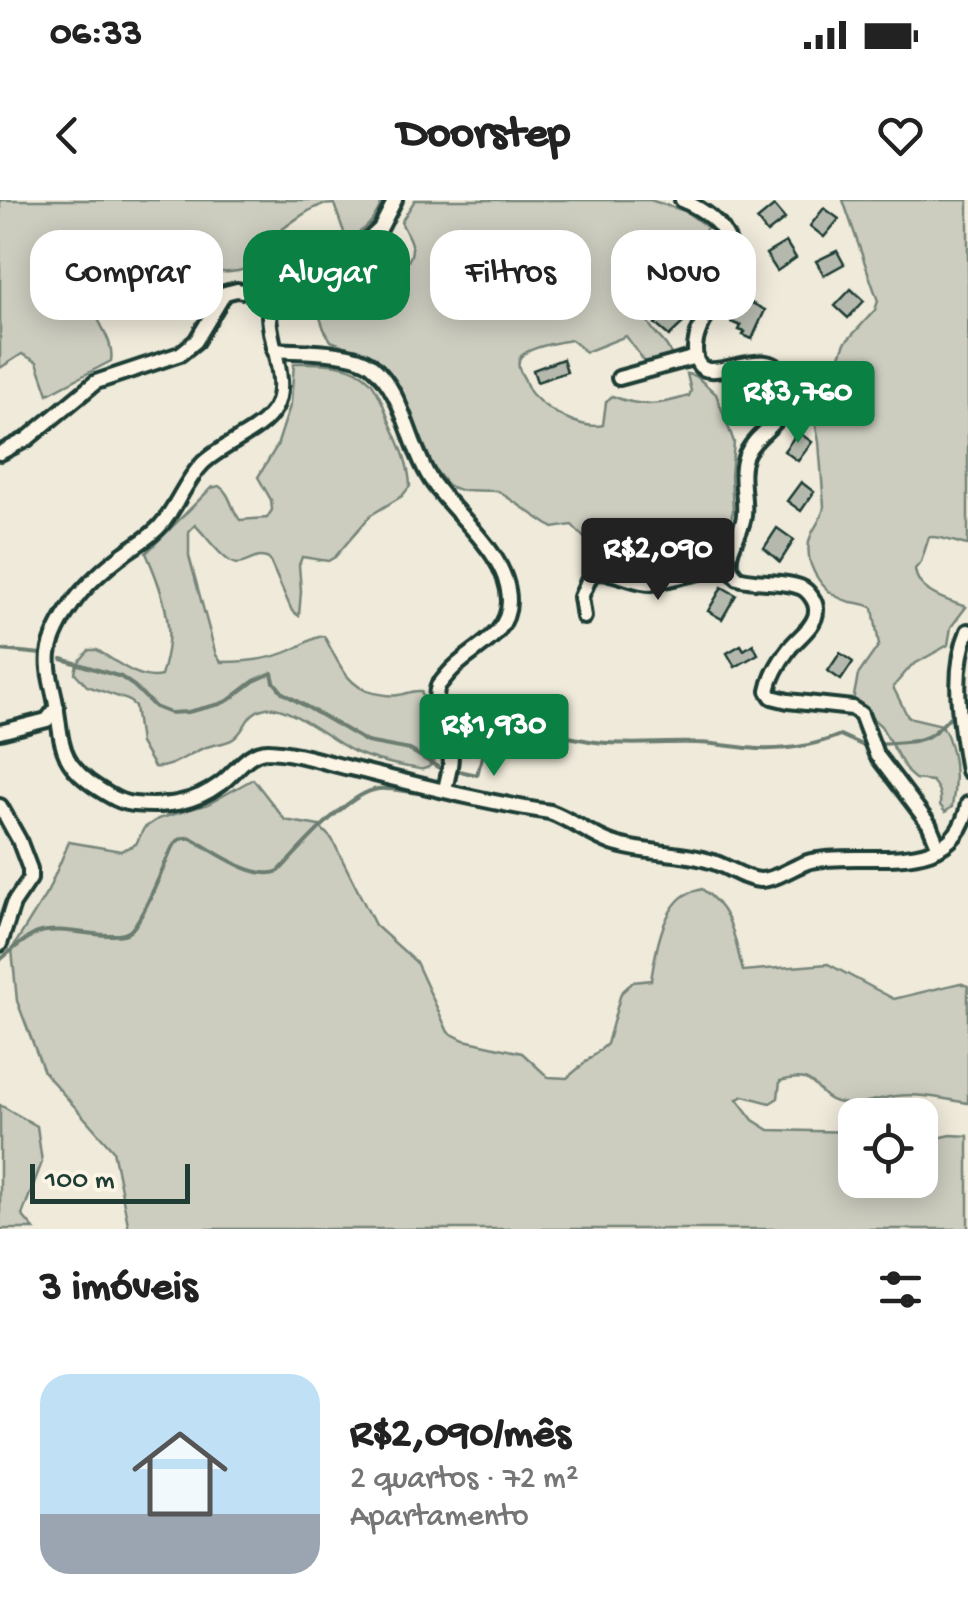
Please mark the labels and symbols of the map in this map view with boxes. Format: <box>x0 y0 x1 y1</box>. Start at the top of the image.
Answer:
pin: R$3,760 <box>706 361 890 446</box>
pin: R$2,090 <box>566 518 750 603</box>
pin: R$1,930 <box>402 694 586 779</box>
scale bar <box>30 1159 190 1204</box>

